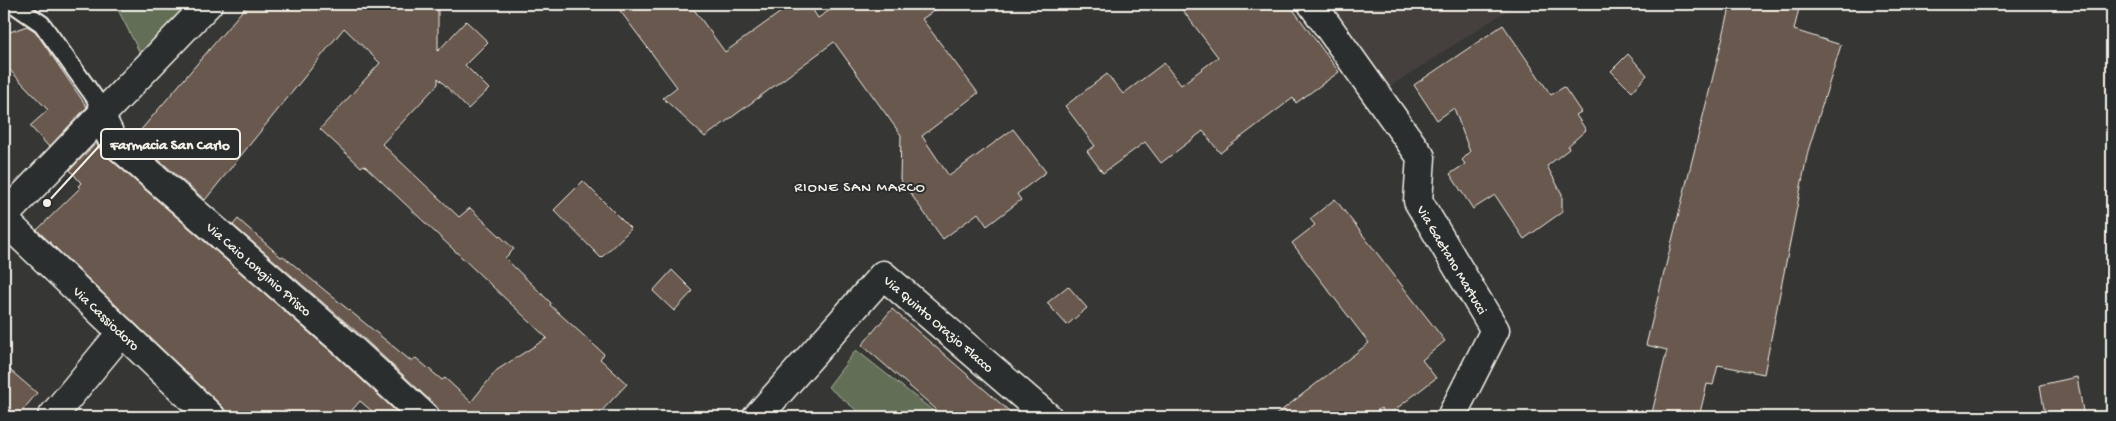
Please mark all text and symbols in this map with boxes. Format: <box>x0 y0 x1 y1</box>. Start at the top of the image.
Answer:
callout: Farmacia San Carlo <box>101 129 240 159</box>
text: Farmacia San Carlo <box>109 137 230 155</box>
district label: RIONE SAN MARCO <box>794 179 926 197</box>
street label: Via Gaetano Martucci <box>1411 202 1490 318</box>
street label: Via Caio Longinio Prisco <box>201 219 314 321</box>
street label: Via Quinto Orazio Flacco <box>878 273 996 377</box>
street label: Via Cassiodoro <box>68 283 142 355</box>

